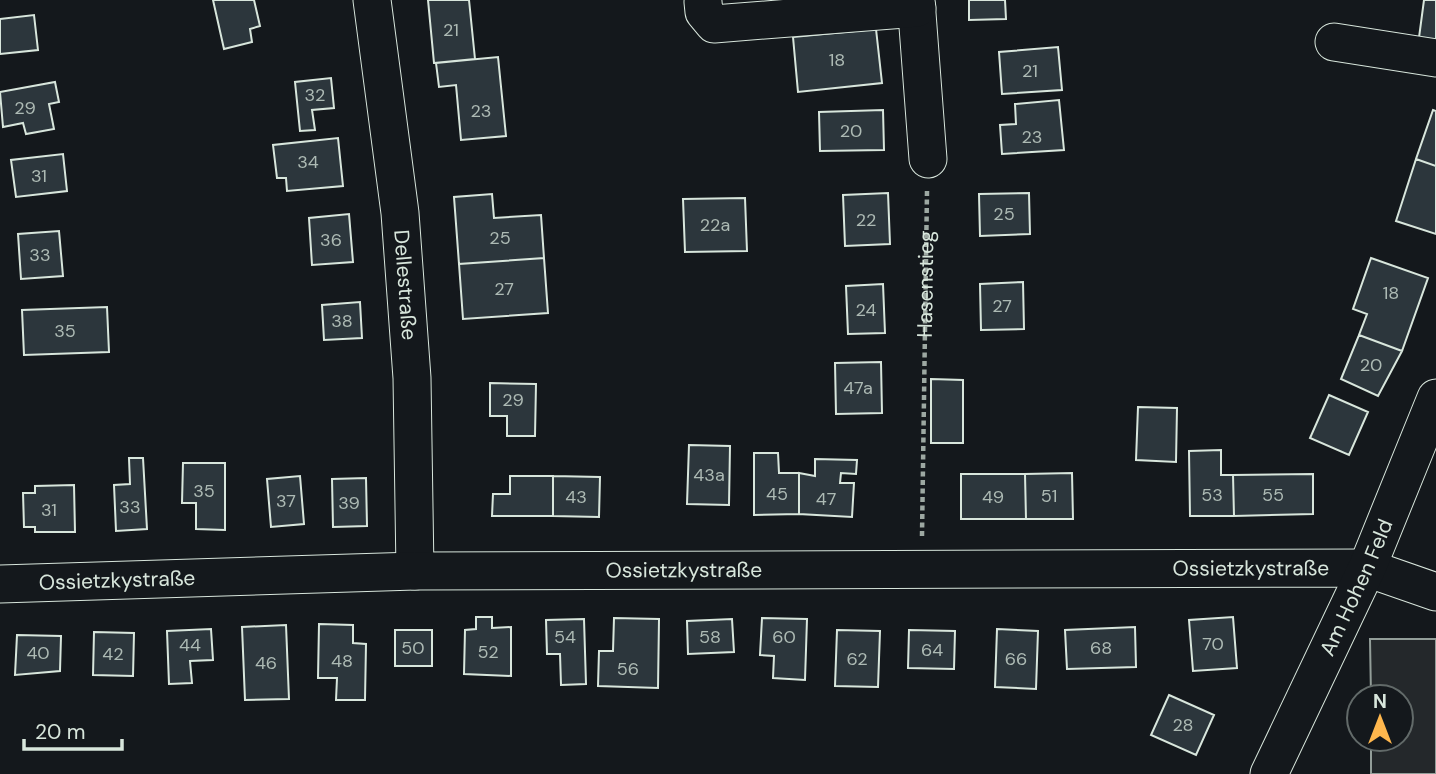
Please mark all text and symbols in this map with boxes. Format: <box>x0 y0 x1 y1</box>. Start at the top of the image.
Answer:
house number: 21 <box>443 18 459 42</box>
house number: 18 <box>829 48 845 72</box>
house number: 21 <box>1022 59 1038 83</box>
house number: 32 <box>304 83 326 107</box>
house number: 29 <box>14 96 36 120</box>
house number: 23 <box>470 99 492 123</box>
house number: 20 <box>840 119 862 143</box>
house number: 23 <box>1021 125 1043 149</box>
house number: 34 <box>297 150 319 174</box>
house number: 31 <box>31 164 47 188</box>
house number: 25 <box>993 202 1015 226</box>
house number: 22 <box>856 208 876 232</box>
house number: 22a <box>700 213 730 237</box>
house number: 25 <box>489 226 511 250</box>
house number: 36 <box>320 228 342 252</box>
street label: Dellestraße <box>387 229 423 341</box>
street label: Hasenstieg <box>911 230 940 338</box>
house number: 33 <box>29 243 51 267</box>
house number: 27 <box>494 277 514 301</box>
house number: 18 <box>1383 281 1399 305</box>
house number: 27 <box>992 294 1012 318</box>
house number: 24 <box>856 298 877 322</box>
house number: 38 <box>331 309 353 333</box>
house number: 35 <box>54 319 76 343</box>
house number: 20 <box>1360 353 1382 377</box>
house number: 47a <box>843 376 873 400</box>
house number: 29 <box>502 388 524 412</box>
house number: 43a <box>693 463 725 487</box>
house number: 35 <box>193 479 215 503</box>
house number: 45 <box>766 482 788 506</box>
house number: 53 <box>1201 483 1223 507</box>
house number: 55 <box>1262 483 1284 507</box>
house number: 51 <box>1041 484 1057 508</box>
house number: 43 <box>565 485 587 509</box>
house number: 49 <box>982 485 1004 509</box>
house number: 47 <box>816 487 836 511</box>
house number: 37 <box>276 489 296 513</box>
house number: 39 <box>338 491 360 515</box>
house number: 33 <box>119 495 141 519</box>
house number: 31 <box>41 498 57 522</box>
street label: Am Hohen Feld <box>1313 515 1399 660</box>
street label: Ossietzkystraße <box>1172 554 1329 583</box>
street label: Ossietzkystraße <box>605 556 762 584</box>
street label: Ossietzkystraße <box>38 564 196 597</box>
house number: 54 <box>554 625 576 649</box>
house number: 58 <box>699 625 721 649</box>
house number: 60 <box>772 625 796 649</box>
house number: 70 <box>1202 632 1224 656</box>
house number: 44 <box>179 633 201 657</box>
house number: 50 <box>401 636 425 660</box>
house number: 68 <box>1090 636 1112 660</box>
house number: 64 <box>921 638 943 662</box>
house number: 52 <box>477 640 499 664</box>
house number: 40 <box>26 641 50 665</box>
house number: 42 <box>102 642 124 666</box>
house number: 62 <box>846 647 868 671</box>
house number: 66 <box>1005 647 1027 671</box>
house number: 48 <box>331 649 353 673</box>
house number: 46 <box>255 651 277 675</box>
house number: 56 <box>617 657 639 681</box>
north arrow <box>1345 683 1415 753</box>
text: N <box>1373 689 1387 714</box>
scale bar <box>24 708 122 752</box>
house number: 28 <box>1172 713 1194 737</box>
text: 20 m <box>35 718 86 746</box>

